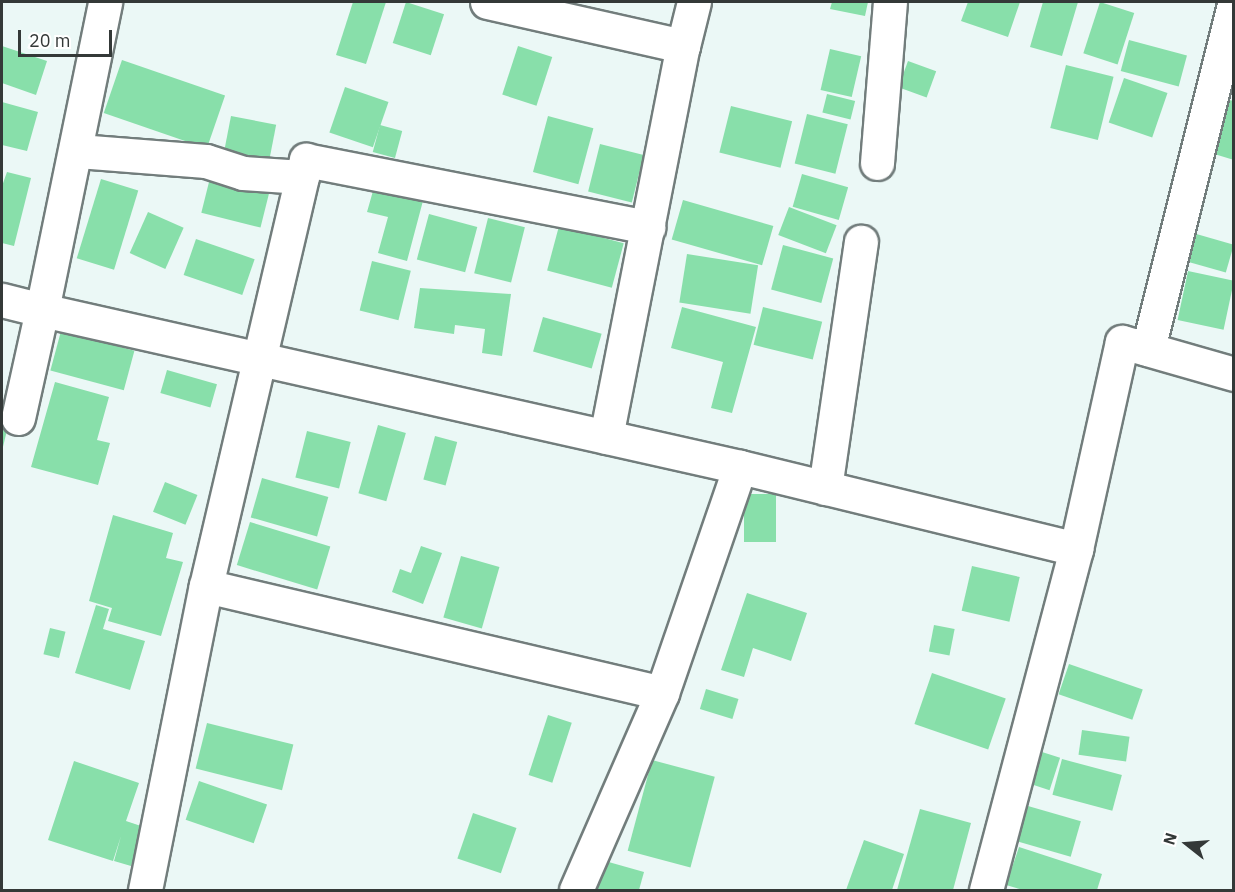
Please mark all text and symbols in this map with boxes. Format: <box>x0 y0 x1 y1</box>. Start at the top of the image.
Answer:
scale bar <box>21 18 116 56</box>
text: 20 m <box>29 29 71 52</box>
north arrow <box>1157 814 1217 874</box>
text: N <box>1159 830 1181 847</box>

